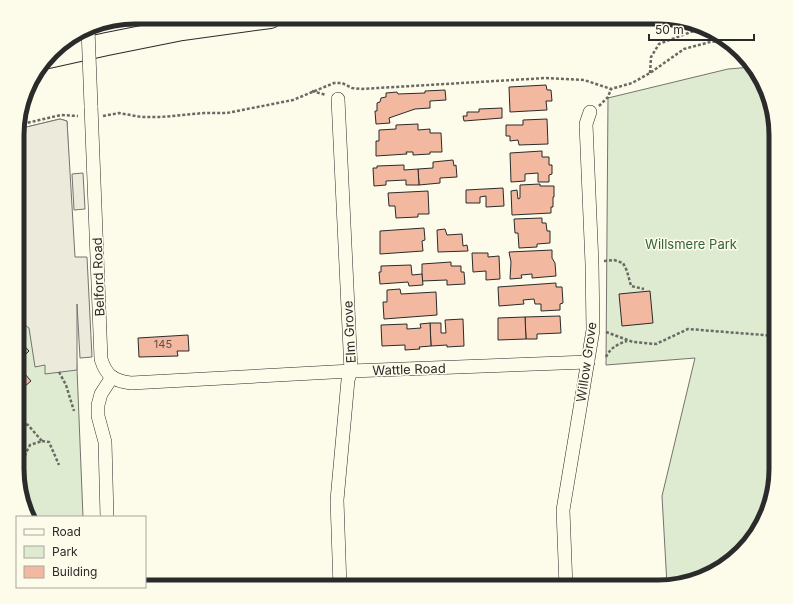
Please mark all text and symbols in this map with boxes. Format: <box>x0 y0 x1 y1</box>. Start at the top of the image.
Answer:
scale bar <box>649 16 754 42</box>
text: 50 m <box>655 22 684 37</box>
park label: Willsmere Park <box>645 236 737 252</box>
street label: Belford Road <box>89 237 107 317</box>
street label: Elm Grove <box>339 300 359 364</box>
street label: Willow Grove <box>572 321 600 403</box>
house number: 145 <box>154 337 172 351</box>
street label: Wattle Road <box>372 360 446 378</box>
legend <box>16 516 146 588</box>
text: Road <box>52 524 81 539</box>
text: Park <box>52 544 78 559</box>
text: Building <box>52 564 97 579</box>

